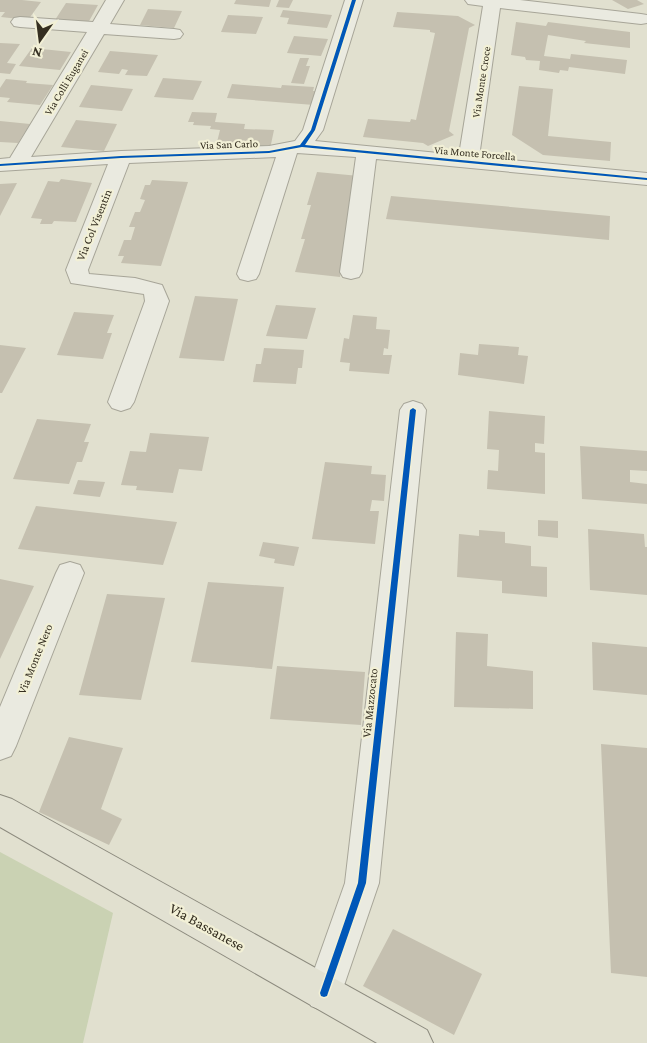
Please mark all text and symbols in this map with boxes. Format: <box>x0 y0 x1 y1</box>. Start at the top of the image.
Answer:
north arrow <box>15 15 65 65</box>
text: N <box>30 44 43 62</box>
street label: Via Monte Croce <box>469 45 493 119</box>
street label: Via Colli Euganei <box>42 47 91 118</box>
street label: Via San Carlo <box>200 137 259 151</box>
street label: Via Monte Forcella <box>434 143 516 163</box>
street label: Via Col Visentin <box>73 187 115 263</box>
street label: Via Monte Nero <box>15 622 55 696</box>
street label: Via Mazzocato <box>359 668 381 738</box>
street label: Via Bassanese <box>167 900 248 954</box>

